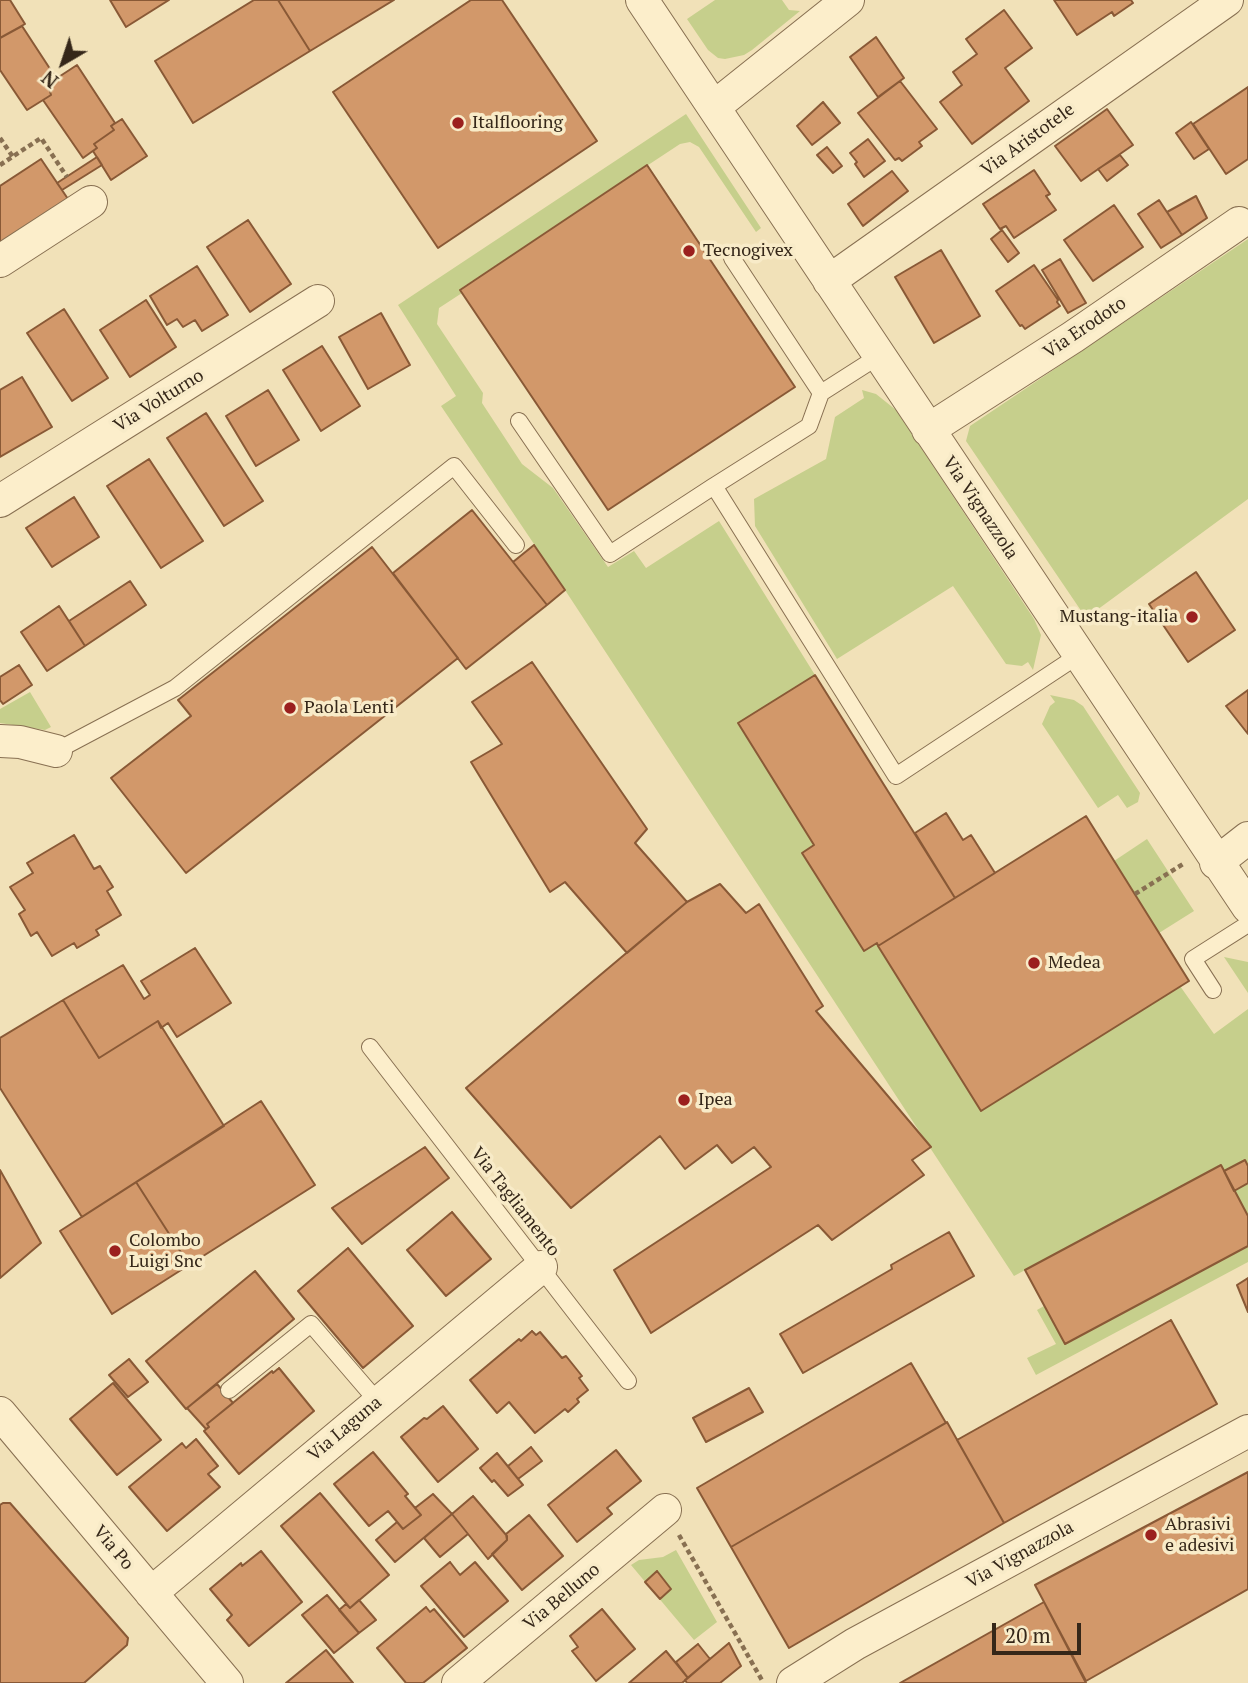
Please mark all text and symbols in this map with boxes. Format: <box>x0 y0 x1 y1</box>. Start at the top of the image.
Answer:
north arrow <box>28 28 98 98</box>
text: N <box>36 65 63 94</box>
street label: Via Aristotele <box>977 99 1079 181</box>
place label: Italflooring <box>472 112 563 134</box>
marker: Italflooring <box>450 115 466 131</box>
place label: Tecnogivex <box>703 240 793 262</box>
marker: Tecnogivex <box>681 243 697 259</box>
street label: Via Erodoto <box>1040 293 1130 363</box>
street label: Via Volturno <box>110 365 208 437</box>
street label: Via Vignazzola <box>938 452 1022 564</box>
place label: Mustang-italia <box>1060 606 1178 628</box>
marker: Mustang-italia <box>1184 609 1200 625</box>
place label: Paola Lenti <box>304 697 394 719</box>
marker: Paola Lenti <box>282 700 298 716</box>
place label: Medea <box>1048 952 1101 974</box>
marker: Medea <box>1026 955 1042 971</box>
place label: Ipea <box>698 1089 733 1111</box>
marker: Ipea <box>676 1092 692 1108</box>
street label: Via Tagliamento <box>466 1143 564 1261</box>
place label: Colombo Luigi Snc <box>129 1230 203 1272</box>
marker: Colombo Luigi Snc <box>107 1243 123 1259</box>
street label: Via Laguna <box>304 1392 386 1466</box>
place label: Abrasivi e adesivi <box>1165 1514 1234 1556</box>
street label: Via Vignazzola <box>962 1517 1078 1593</box>
street label: Via Po <box>88 1521 138 1575</box>
marker: Abrasivi e adesivi <box>1143 1527 1159 1543</box>
street label: Via Belluno <box>519 1559 605 1635</box>
scale bar <box>996 1610 1085 1654</box>
text: 20 m <box>1005 1621 1051 1649</box>

